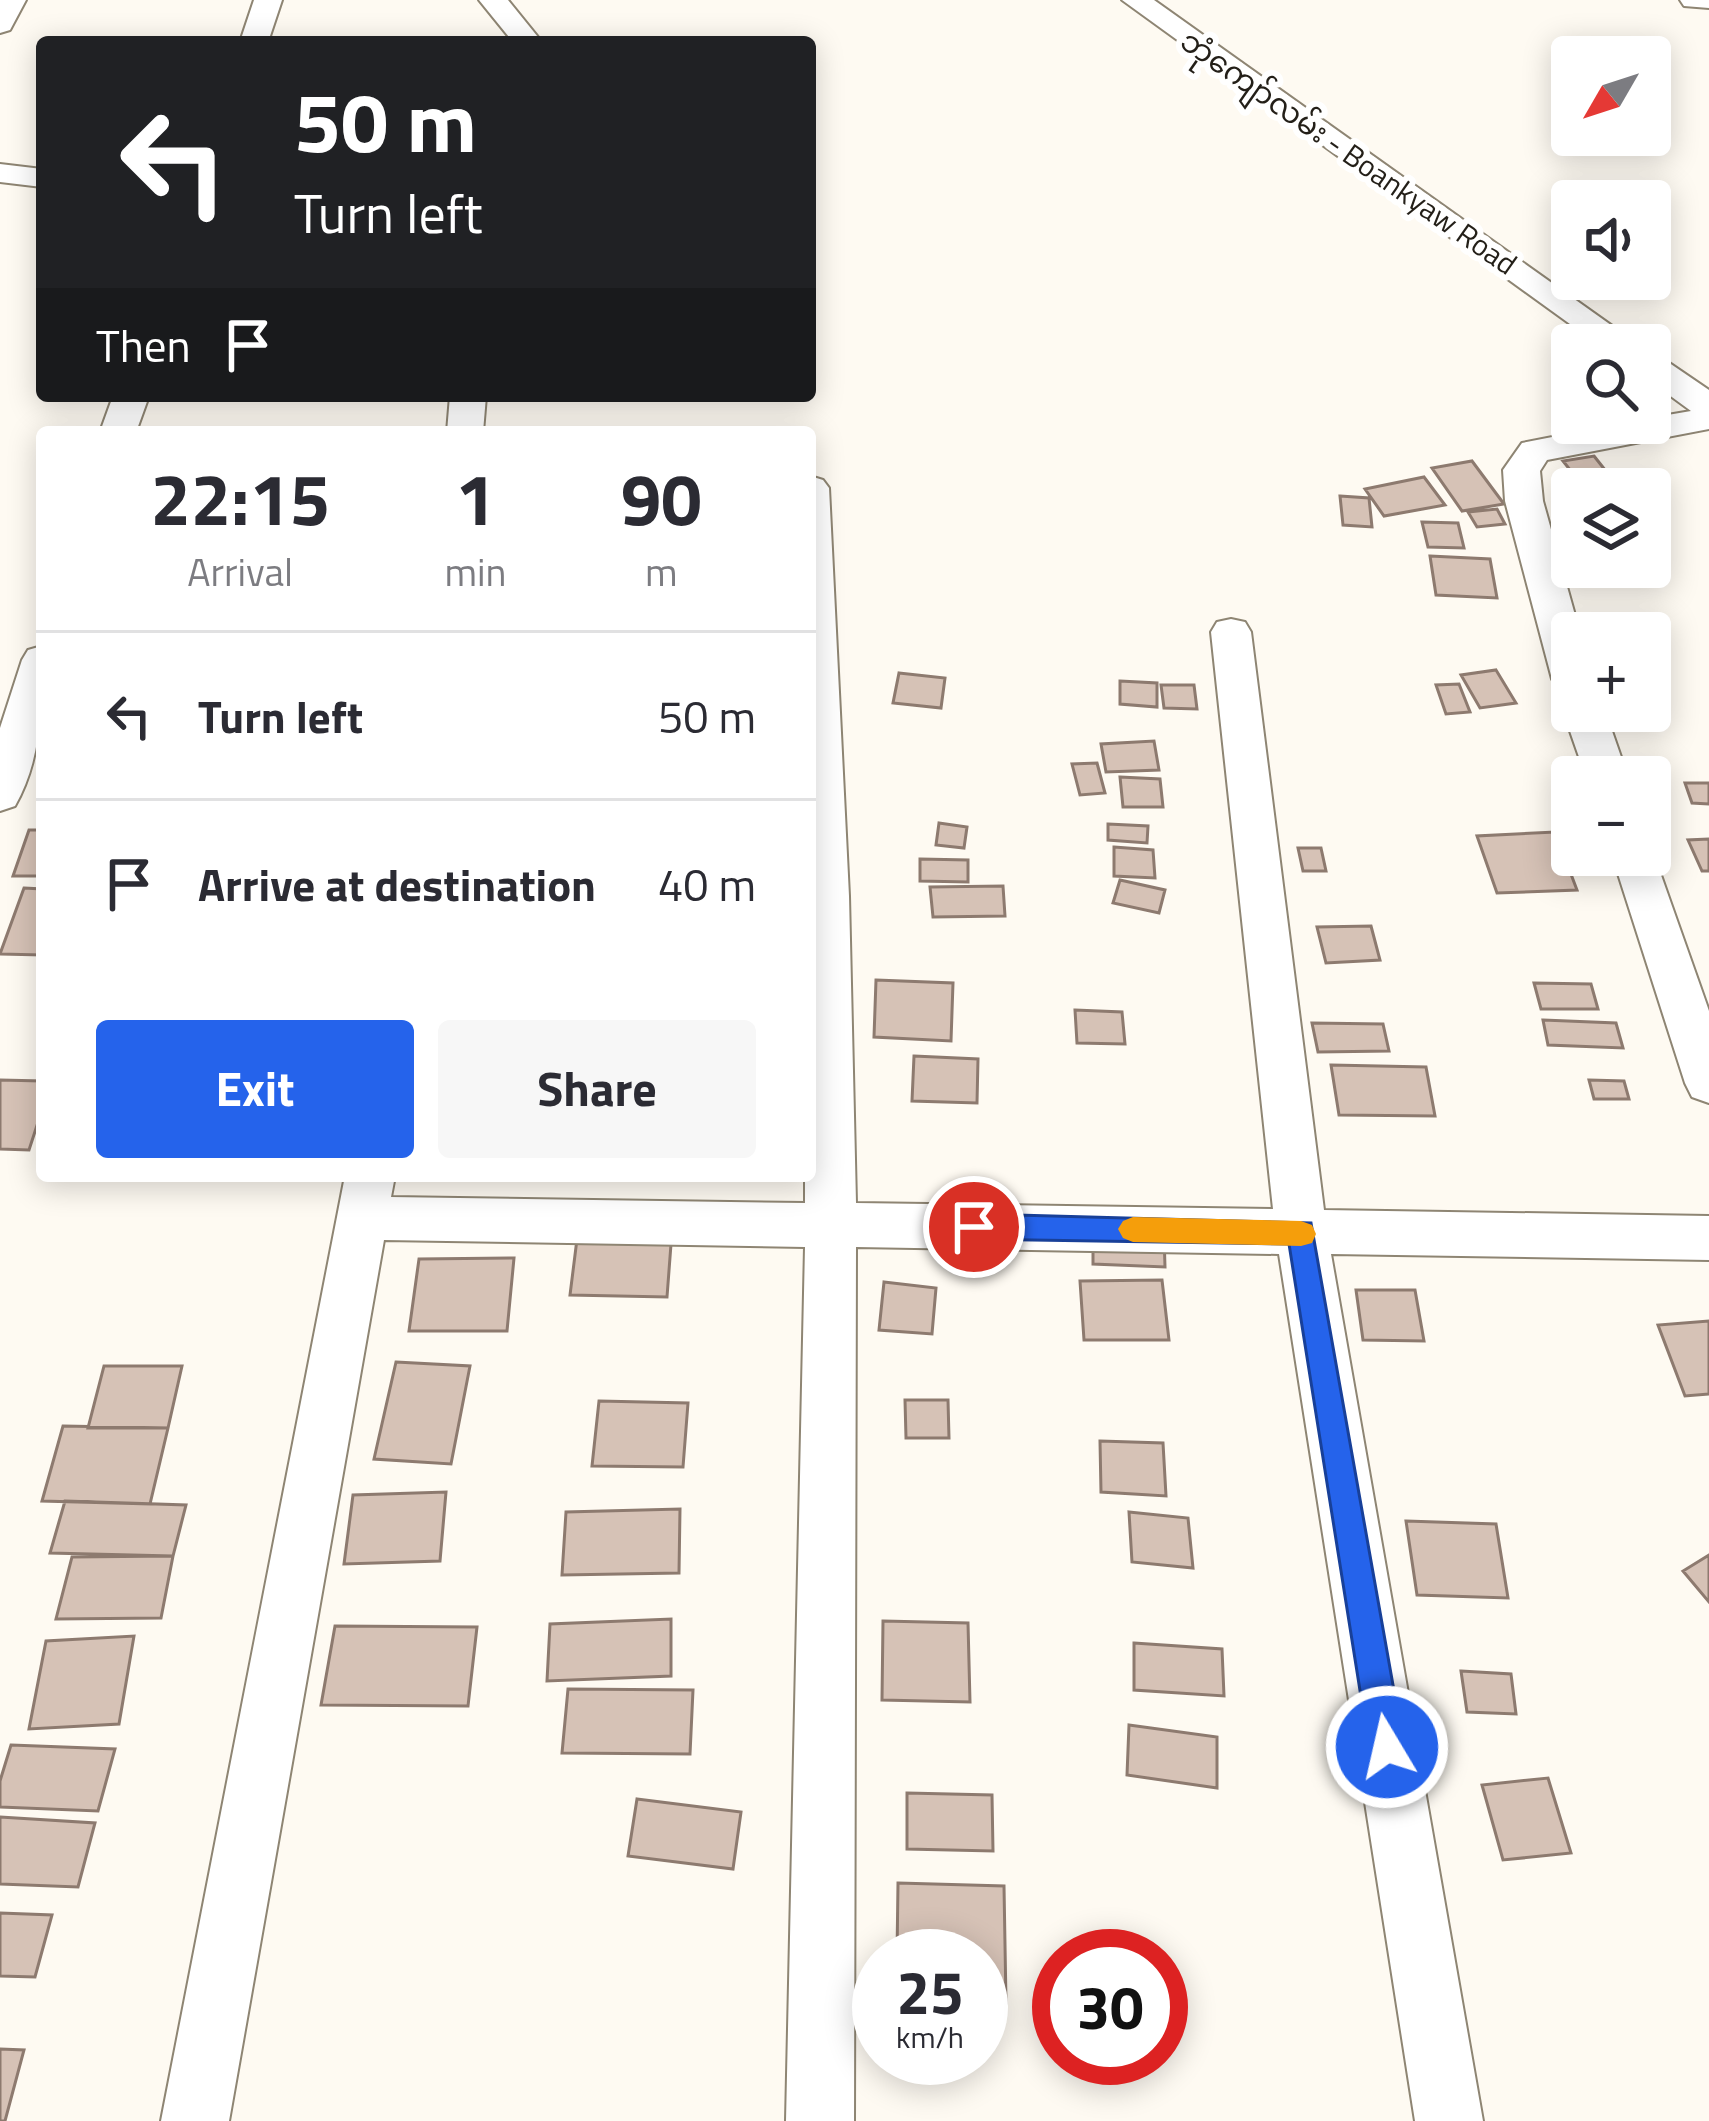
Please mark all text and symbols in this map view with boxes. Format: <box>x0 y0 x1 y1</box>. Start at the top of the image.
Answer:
street label: ဘုံကျော်လမ်း - Boankyaw Road <box>1170 18 1527 288</box>
north arrow <box>1551 36 1671 156</box>
map controls <box>1551 36 1671 876</box>
text: 50 m <box>294 57 477 185</box>
icon: left <box>96 84 252 240</box>
text: Turn left <box>294 172 483 254</box>
button: sound <box>1551 180 1671 300</box>
text: Then <box>96 311 191 379</box>
icon: arrive <box>215 312 281 378</box>
button: search <box>1551 324 1671 444</box>
text: 22:15 <box>150 443 330 553</box>
text: 1 <box>455 443 496 553</box>
text: 90 <box>621 443 702 553</box>
button: layers <box>1551 468 1671 588</box>
text: Arrival <box>187 542 293 601</box>
text: min <box>444 542 507 601</box>
text: m <box>645 542 678 601</box>
button: + <box>1551 612 1671 732</box>
text: Turn left <box>198 682 363 750</box>
text: 50 m <box>658 682 756 750</box>
icon: left <box>96 683 162 749</box>
button: − <box>1551 756 1671 876</box>
text: Arrive at destination <box>198 850 596 918</box>
text: 40 m <box>658 850 756 918</box>
icon: arrive <box>96 851 162 917</box>
button: Exit <box>96 1020 414 1158</box>
button: Share <box>438 1020 756 1158</box>
pin <box>923 1176 1025 1278</box>
icon: arrive <box>941 1194 1007 1260</box>
position arrow <box>1324 1684 1450 1810</box>
speed limit sign: 30 <box>1032 1929 1188 2085</box>
text: 25 <box>896 1946 964 2037</box>
text: km/h <box>896 2014 964 2060</box>

